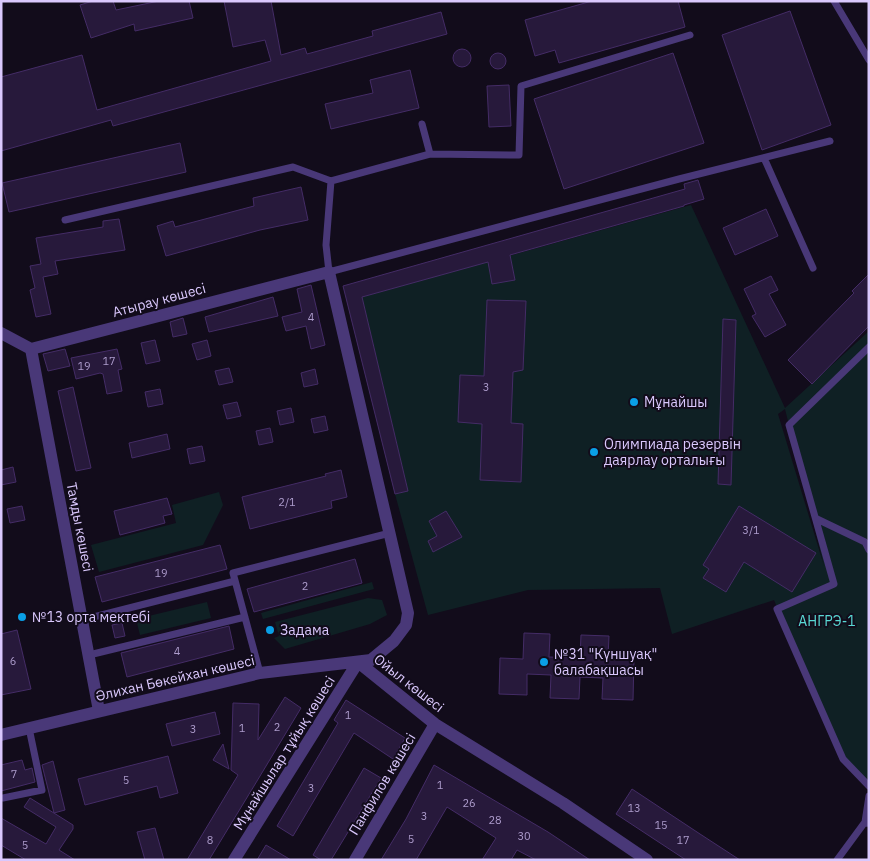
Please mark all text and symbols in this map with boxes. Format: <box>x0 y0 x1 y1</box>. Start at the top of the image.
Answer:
street label: Атырау көшесі <box>110 279 208 321</box>
house number: 4 <box>308 310 315 324</box>
house number: 17 <box>102 354 116 368</box>
house number: 19 <box>77 359 91 373</box>
house number: 3 <box>483 380 489 394</box>
place label: Мұнайшы <box>644 393 708 411</box>
marker: Мұнайшы <box>628 396 640 408</box>
place label: Олимпиада резервін даярлау орталығы <box>604 435 741 469</box>
marker: Олимпиада резервін даярлау орталығы <box>588 446 600 458</box>
street label: Тамды көшесі <box>63 481 97 573</box>
house number: 2/1 <box>278 495 296 509</box>
house number: 3/1 <box>742 523 760 537</box>
house number: 19 <box>154 566 168 580</box>
house number: 2 <box>302 579 308 593</box>
place label: №13 орта мектебі <box>32 608 150 626</box>
marker: №13 орта мектебі <box>16 611 28 623</box>
park label: АНГРЭ-1 <box>798 612 856 630</box>
place label: Задама <box>280 621 330 639</box>
marker: Задама <box>264 624 276 636</box>
house number: 4 <box>174 644 181 658</box>
place label: №31 "Күншуақ" балабақшасы <box>554 645 657 679</box>
street label: Ойыл көшесі <box>370 650 448 716</box>
street label: Әлихан Бөкейхан көшесі <box>94 651 256 705</box>
house number: 6 <box>10 654 16 668</box>
marker: №31 "Күншуақ" балабақшасы <box>538 656 550 668</box>
street label: Мұнайшылар тұйық көшесі <box>229 673 339 833</box>
house number: 1 <box>345 708 352 722</box>
house number: 2 <box>274 720 280 734</box>
house number: 1 <box>239 721 246 735</box>
house number: 3 <box>190 722 196 736</box>
street label: Панфилов көшесі <box>344 730 420 838</box>
house number: 7 <box>11 767 17 781</box>
house number: 5 <box>123 773 129 787</box>
house number: 1 <box>437 778 444 792</box>
house number: 3 <box>308 781 314 795</box>
house number: 26 <box>462 796 476 810</box>
house number: 13 <box>627 801 641 815</box>
house number: 3 <box>421 809 427 823</box>
house number: 28 <box>488 813 502 827</box>
house number: 15 <box>654 818 668 832</box>
house number: 30 <box>517 829 531 843</box>
house number: 5 <box>408 832 414 846</box>
house number: 8 <box>207 833 213 847</box>
house number: 17 <box>676 833 690 847</box>
house number: 5 <box>22 838 28 852</box>

